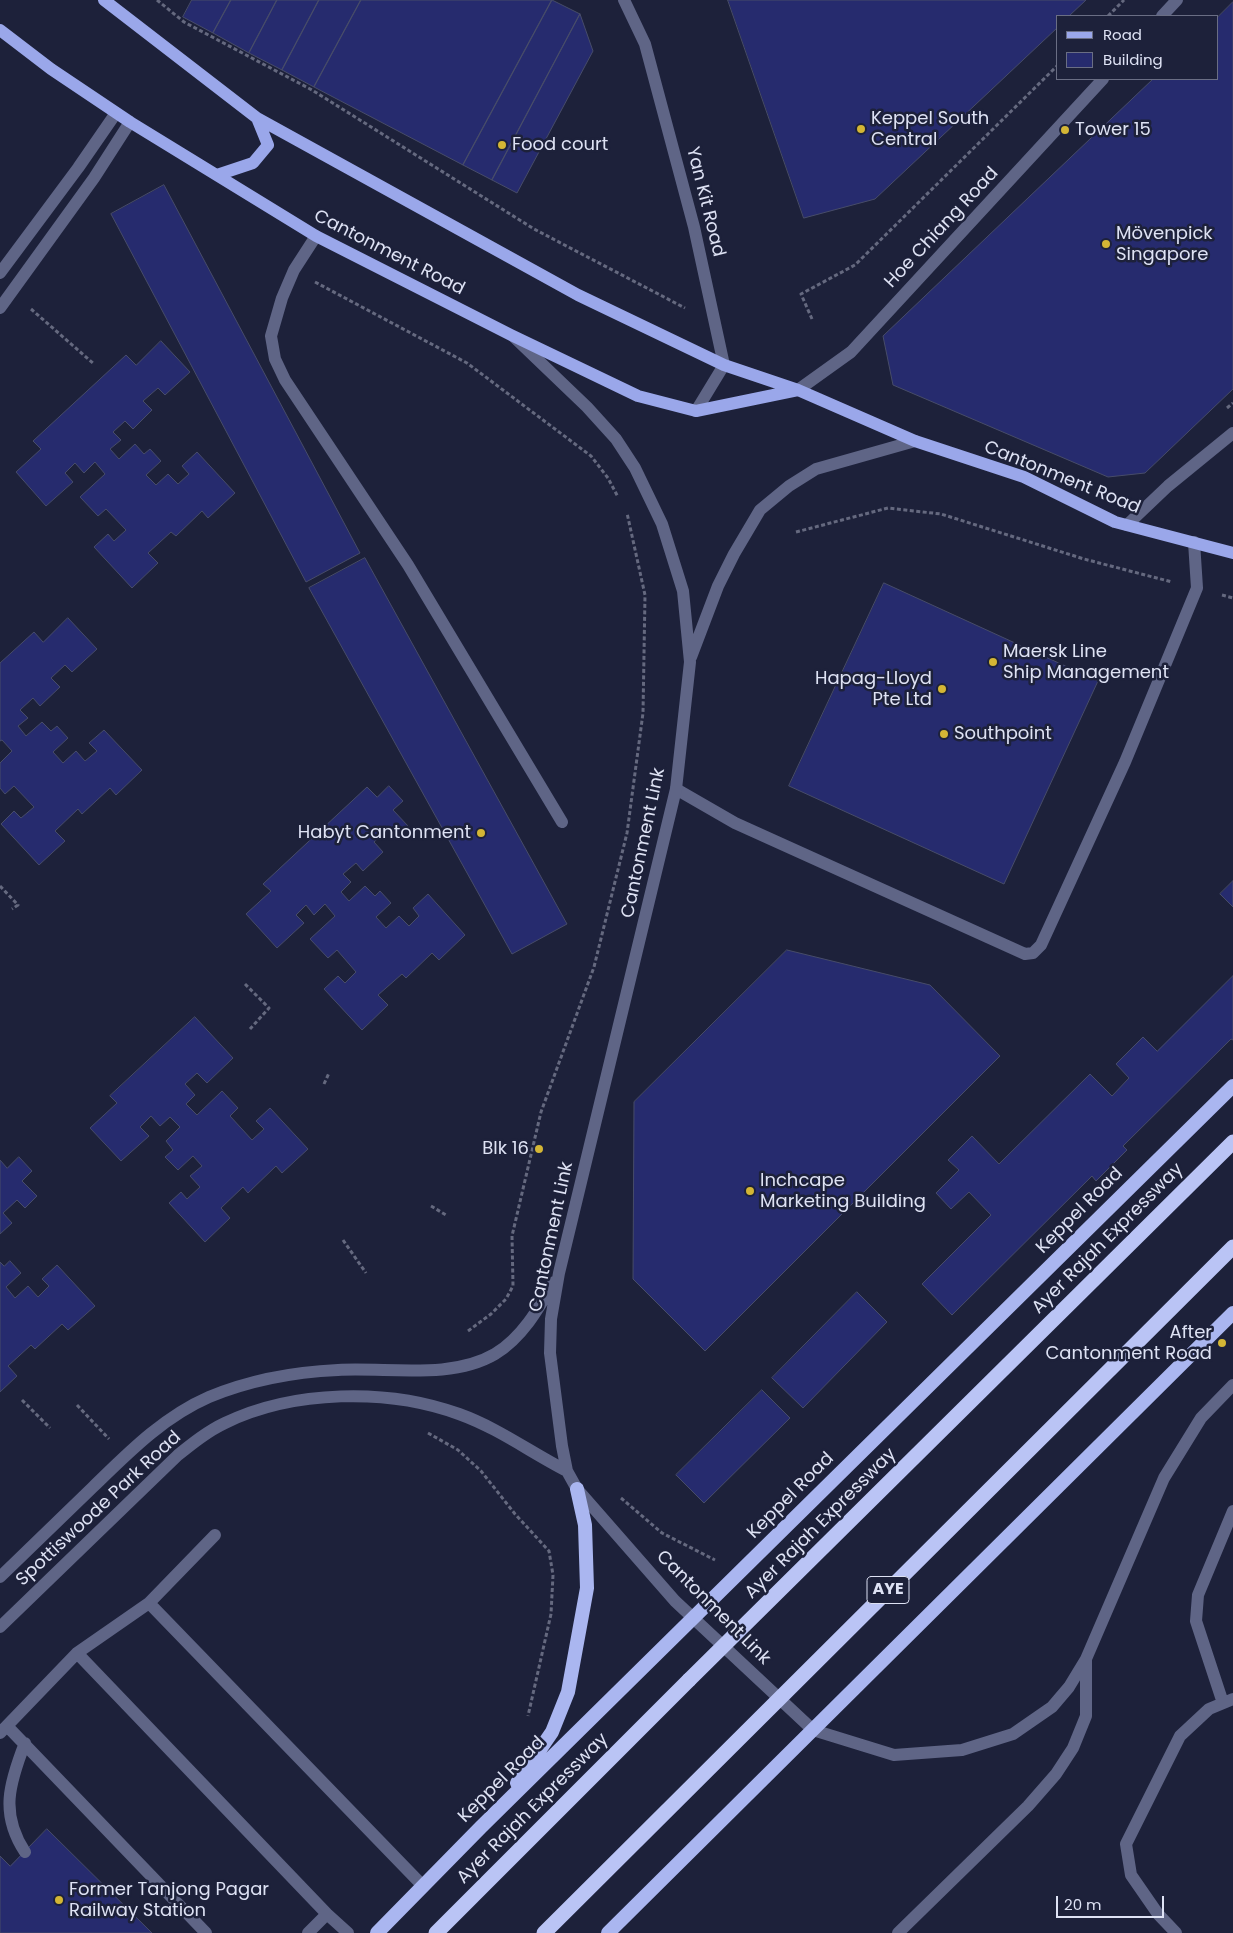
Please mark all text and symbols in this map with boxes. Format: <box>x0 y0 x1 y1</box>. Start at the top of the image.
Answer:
legend <box>1056 15 1218 80</box>
text: Road <box>1103 24 1142 45</box>
text: Building <box>1103 49 1163 70</box>
place label: Keppel South Central <box>871 108 989 150</box>
place label: Tower 15 <box>1075 119 1151 141</box>
marker: Keppel South Central <box>855 123 867 135</box>
marker: Tower 15 <box>1059 124 1071 136</box>
place label: Food court <box>512 134 608 156</box>
marker: Food court <box>496 139 508 151</box>
street label: Yan Kit Road <box>681 145 729 259</box>
street label: Hoe Chiang Road <box>880 163 1004 293</box>
street label: Cantonment Road <box>310 206 468 300</box>
place label: Mövenpick Singapore <box>1116 223 1213 266</box>
marker: Mövenpick Singapore <box>1100 238 1112 250</box>
street label: Cantonment Road <box>981 437 1143 519</box>
place label: Maersk Line Ship Management <box>1003 641 1169 684</box>
marker: Maersk Line Ship Management <box>987 656 999 668</box>
place label: Hapag-Lloyd Pte Ltd <box>815 668 932 711</box>
marker: Hapag-Lloyd Pte Ltd <box>936 683 948 695</box>
place label: Southpoint <box>954 723 1052 745</box>
marker: Southpoint <box>938 728 950 740</box>
street label: Cantonment Link <box>618 766 670 920</box>
place label: Habyt Cantonment <box>298 822 471 844</box>
marker: Habyt Cantonment <box>475 827 487 839</box>
place label: Blk 16 <box>482 1138 529 1160</box>
marker: Blk 16 <box>533 1143 545 1155</box>
street label: Ayer Rajah Expressway <box>1028 1159 1188 1319</box>
street label: Cantonment Link <box>526 1160 578 1314</box>
street label: Keppel Road <box>1032 1163 1128 1259</box>
place label: Inchcape Marketing Building <box>760 1170 926 1212</box>
marker: Inchcape Marketing Building <box>744 1185 756 1197</box>
place label: After Cantonment Road <box>1045 1322 1212 1365</box>
marker: After Cantonment Road <box>1216 1337 1228 1349</box>
street label: Spottiswoode Park Road <box>12 1427 186 1591</box>
street label: Ayer Rajah Expressway <box>741 1444 901 1604</box>
street label: Keppel Road <box>743 1448 839 1544</box>
street label: Cantonment Link <box>651 1546 775 1670</box>
road number: AYE <box>867 1576 909 1604</box>
street label: Ayer Rajah Expressway <box>453 1729 613 1889</box>
street label: Keppel Road <box>454 1732 550 1828</box>
place label: Former Tanjong Pagar Railway Station <box>69 1879 269 1922</box>
scale bar <box>1058 1886 1166 1918</box>
marker: Former Tanjong Pagar Railway Station <box>53 1894 65 1906</box>
text: 20 m <box>1064 1894 1102 1915</box>

